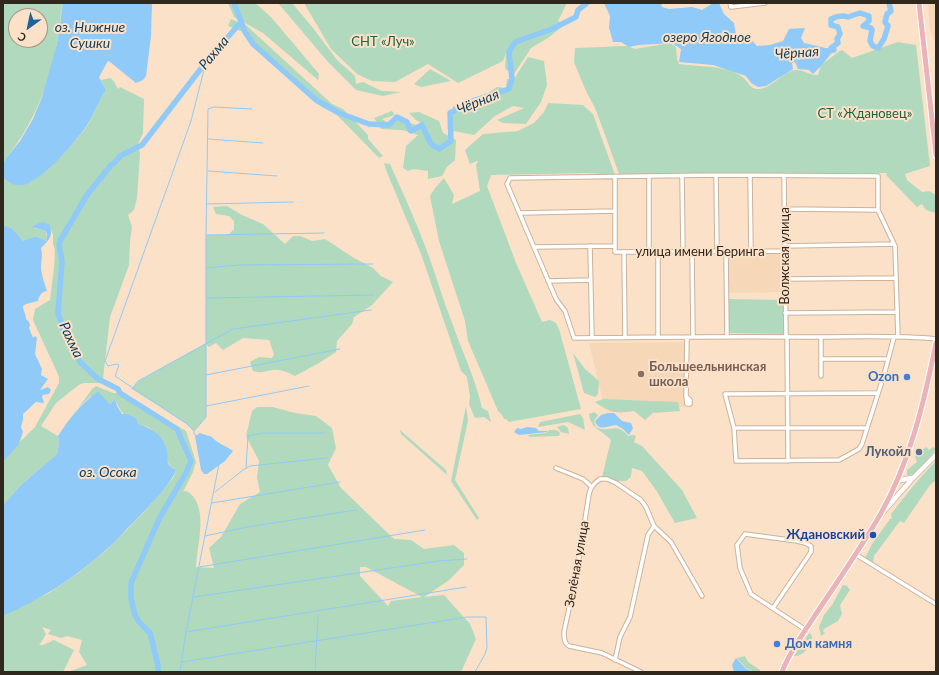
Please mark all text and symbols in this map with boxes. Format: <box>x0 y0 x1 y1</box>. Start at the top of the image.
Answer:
north arrow <box>8 8 48 48</box>
water label: оз. Нижние Сушки <box>55 19 125 52</box>
water label: озеро Ягодное <box>663 29 751 45</box>
text: С <box>15 30 28 45</box>
water label: Рахма <box>195 33 233 73</box>
park label: СНТ «Луч» <box>351 34 415 50</box>
water label: Чёрная <box>774 43 820 63</box>
water label: Чёрная <box>454 86 502 118</box>
park label: СТ «Ждановец» <box>818 106 912 122</box>
street label: Волжская улица <box>777 207 793 305</box>
street label: улица имени Беринга <box>635 244 765 260</box>
water label: Рахма <box>55 319 87 361</box>
place label: Большеельнинская школа <box>649 359 766 390</box>
marker: Большеельнинская школа <box>636 369 646 379</box>
place label: Ozon <box>868 369 899 385</box>
marker: Ozon <box>902 372 912 382</box>
place label: Лукойл <box>865 444 911 460</box>
marker: Лукойл <box>914 447 924 457</box>
water label: оз. Осока <box>79 464 137 480</box>
street label: Зелёная улица <box>562 519 592 609</box>
place label: Ждановский <box>786 527 865 543</box>
marker: Ждановский <box>868 530 878 540</box>
place label: Дом камня <box>785 636 852 652</box>
marker: Дом камня <box>772 639 782 649</box>

